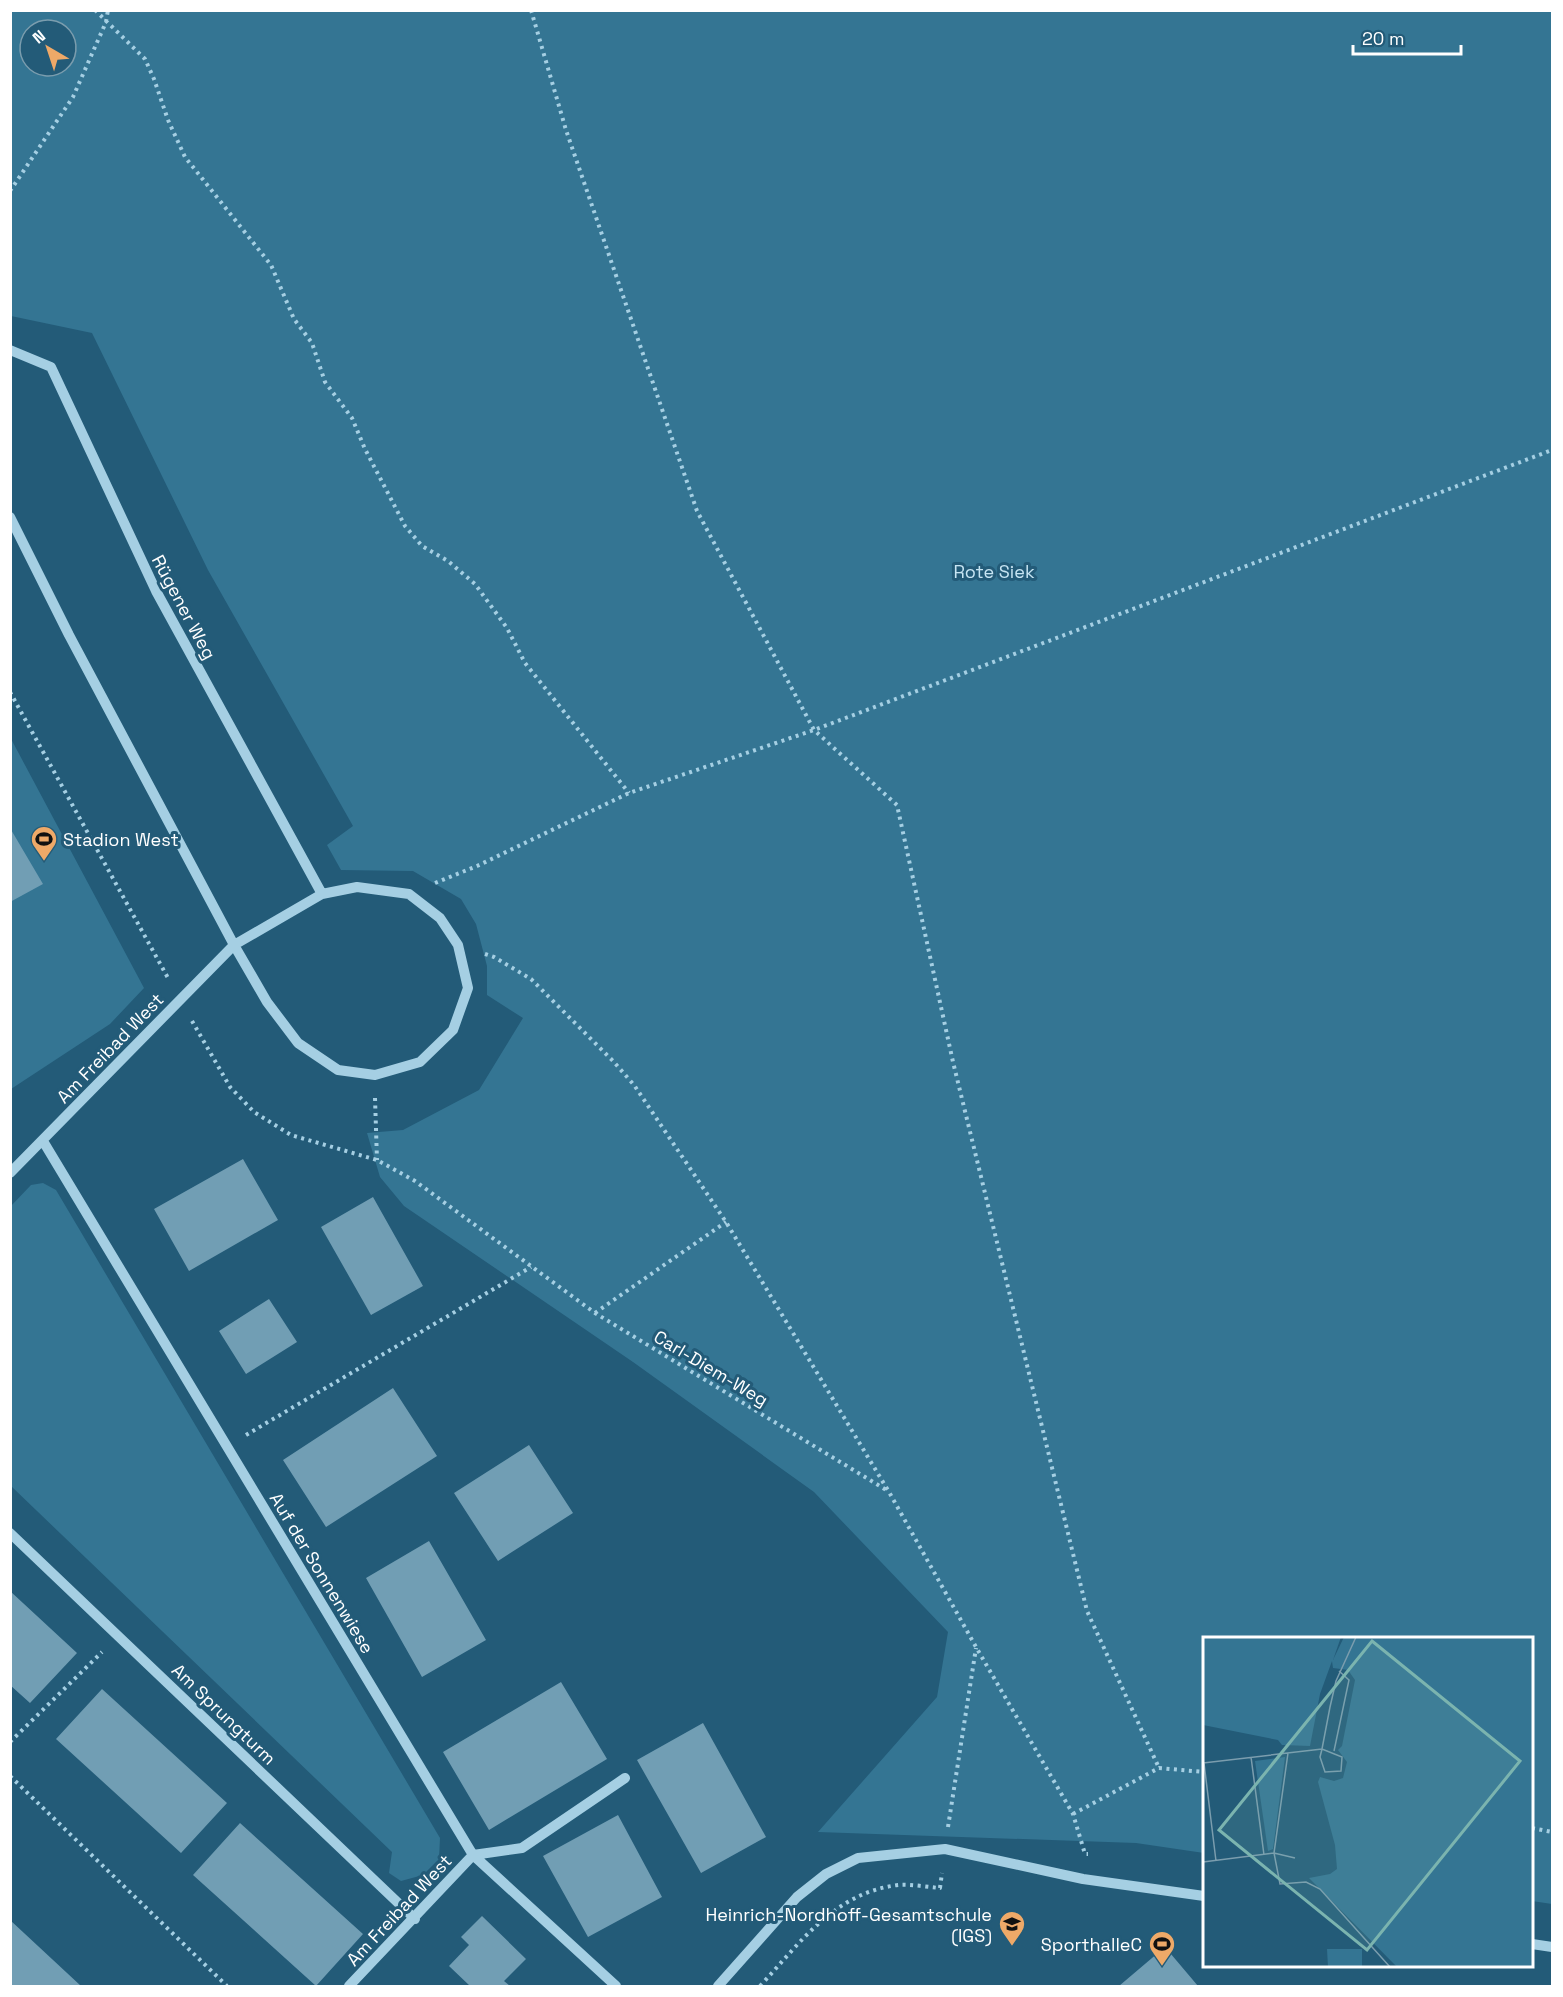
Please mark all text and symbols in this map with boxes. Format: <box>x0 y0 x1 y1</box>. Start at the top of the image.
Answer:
north arrow <box>18 18 78 78</box>
scale bar <box>1353 18 1461 56</box>
text: N <box>28 25 50 48</box>
text: 20 m <box>1362 27 1405 50</box>
street label: Rügener Weg <box>147 551 221 663</box>
park label: Rote Siek <box>953 560 1035 583</box>
sports icon: Stadion West <box>29 824 59 862</box>
place label: Stadion West <box>63 828 179 851</box>
street label: Am Freibad West <box>52 988 168 1108</box>
street label: Carl-Diem-Weg <box>650 1325 772 1411</box>
street label: Auf der Sonnenwiese <box>265 1488 379 1658</box>
inset map <box>1203 1637 1533 1967</box>
street label: Am Sprungturm <box>167 1658 281 1770</box>
street label: Am Freibad West <box>341 1849 457 1971</box>
place label: Heinrich-Nordhoff-Gesamtschule (IGS) <box>705 1903 992 1947</box>
school or university icon: Heinrich-Nordhoff-Gesamtschule (IGS) <box>997 1909 1027 1947</box>
sports icon: SporthalleC <box>1147 1929 1177 1967</box>
place label: SporthalleC <box>1041 1933 1142 1956</box>

